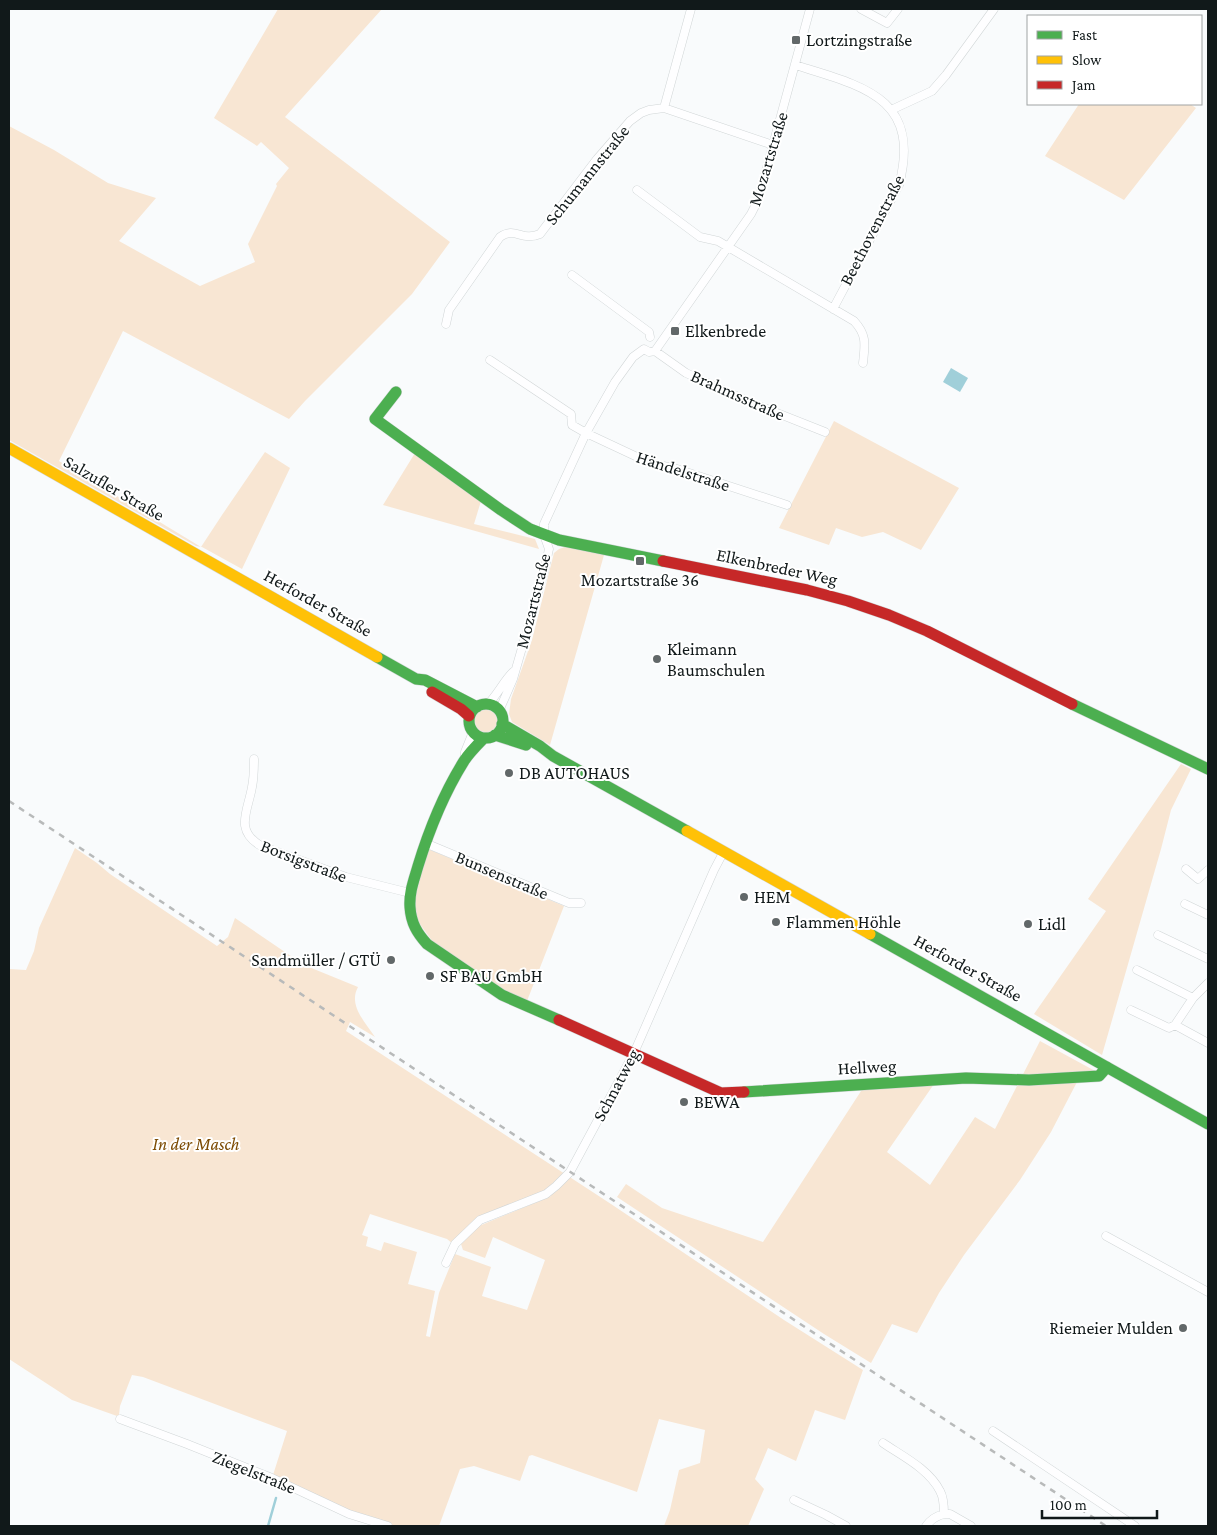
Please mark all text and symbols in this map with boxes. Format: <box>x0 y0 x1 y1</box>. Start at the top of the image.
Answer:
legend <box>1027 15 1202 105</box>
text: Fast <box>1072 27 1098 43</box>
place label: Lortzingstraße <box>806 30 912 50</box>
marker: Lortzingstraße <box>790 34 802 46</box>
text: Slow <box>1072 52 1102 68</box>
text: Jam <box>1070 77 1095 94</box>
street label: Mozartstraße <box>744 109 792 208</box>
street label: Schumannstraße <box>541 121 633 229</box>
street label: Beethovenstraße <box>836 171 908 289</box>
place label: Elkenbrede <box>685 321 766 341</box>
marker: Elkenbrede <box>669 325 681 337</box>
street label: Brahmsstraße <box>688 365 788 425</box>
street label: Händelstraße <box>634 446 732 496</box>
street label: Salzufler Straße <box>60 451 168 525</box>
street label: Elkenbreder Weg <box>715 544 840 590</box>
street label: Mozartstraße <box>512 551 554 651</box>
marker: Mozartstraße 36 <box>634 555 646 567</box>
street label: Herforder Straße <box>261 565 375 641</box>
place label: Mozartstraße 36 <box>581 570 699 590</box>
place label: Kleimann Baumschulen <box>667 639 765 680</box>
marker: Kleimann Baumschulen <box>651 653 663 665</box>
place label: DB AUTOHAUS <box>519 763 630 783</box>
marker: DB AUTOHAUS <box>503 767 515 779</box>
street label: Borsigstraße <box>258 835 350 887</box>
street label: Bunsenstraße <box>453 846 552 904</box>
place label: HEM <box>754 887 791 907</box>
marker: HEM <box>738 891 750 903</box>
place label: Flammen Höhle <box>786 912 901 932</box>
place label: Lidl <box>1038 914 1066 934</box>
marker: Flammen Höhle <box>770 916 782 928</box>
marker: Lidl <box>1022 918 1034 930</box>
street label: Herforder Straße <box>911 930 1025 1006</box>
place label: Sandmüller / GTÜ <box>251 950 381 970</box>
marker: Sandmüller / GTÜ <box>385 954 397 966</box>
place label: SF BAU GmbH <box>440 966 543 986</box>
marker: SF BAU GmbH <box>424 970 436 982</box>
street label: Schnatweg <box>589 1045 644 1125</box>
street label: Hellweg <box>837 1055 897 1079</box>
place label: BEWA <box>694 1092 740 1112</box>
marker: BEWA <box>678 1096 690 1108</box>
park label: In der Masch <box>153 1134 240 1154</box>
place label: Riemeier Mulden <box>1049 1318 1173 1338</box>
marker: Riemeier Mulden <box>1177 1322 1189 1334</box>
street label: Ziegelstraße <box>209 1446 299 1498</box>
scale bar <box>1042 1488 1157 1520</box>
text: 100 m <box>1050 1497 1087 1513</box>

